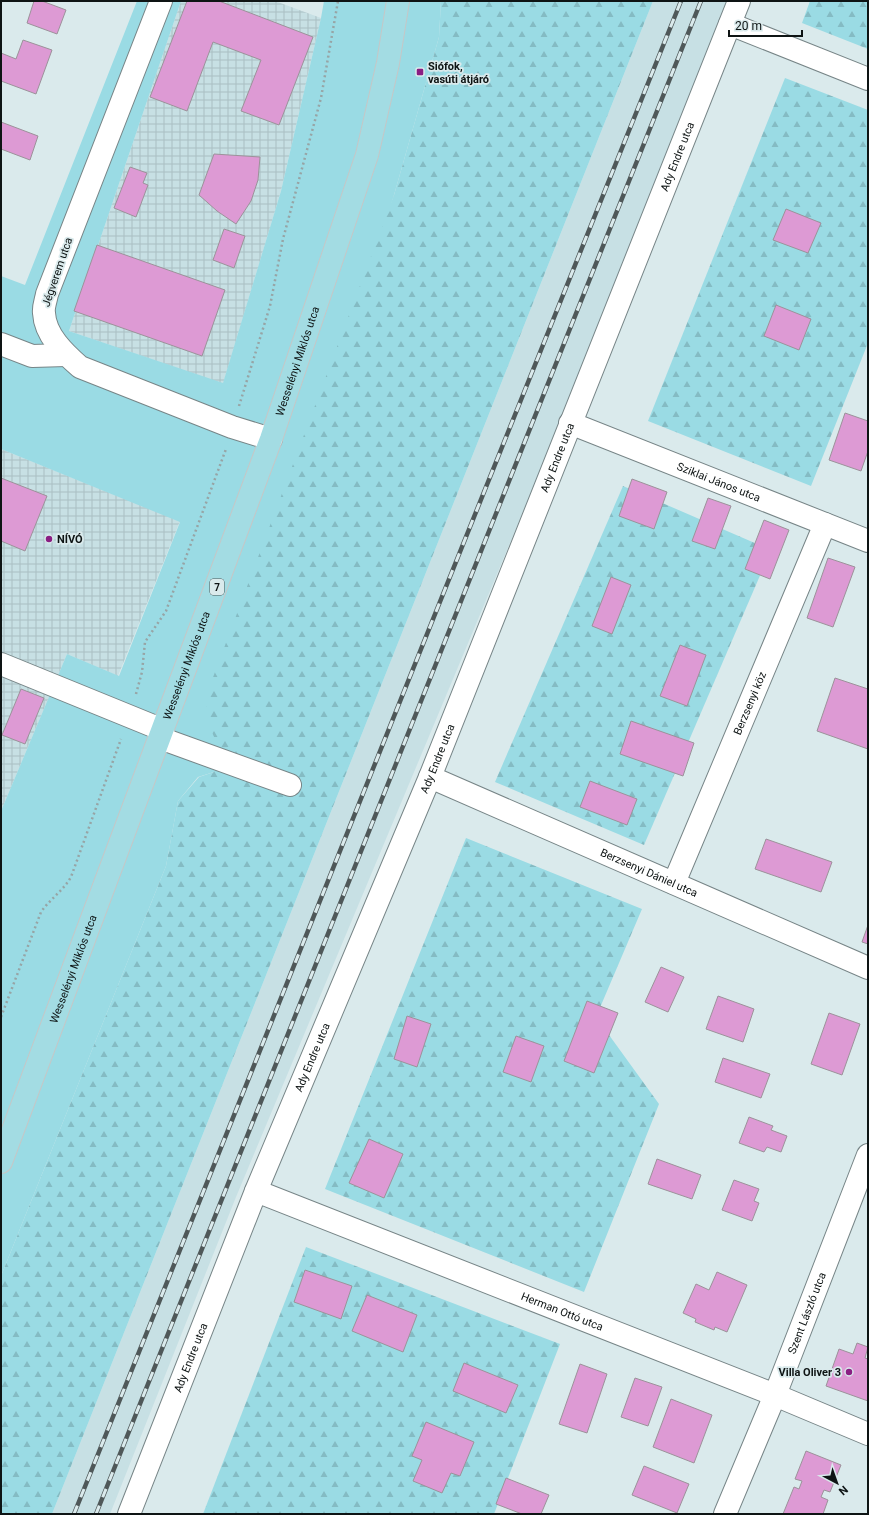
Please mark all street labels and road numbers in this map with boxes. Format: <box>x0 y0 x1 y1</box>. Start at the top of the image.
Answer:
street label: Ady Endre utca <box>658 120 697 193</box>
street label: Jégverem utca <box>40 236 75 309</box>
street label: Wesselényi Miklós utca <box>273 305 322 418</box>
street label: Ady Endre utca <box>538 421 577 494</box>
street label: Sziklai János utca <box>675 460 762 505</box>
road number: 7 <box>210 579 224 595</box>
street label: Wesselényi Miklós utca <box>161 610 213 722</box>
street label: Berzsenyi köz <box>731 669 769 737</box>
street label: Ady Endre utca <box>418 722 457 795</box>
street label: Berzsenyi Dániel utca <box>598 846 700 900</box>
street label: Wesselényi Miklós utca <box>47 913 100 1025</box>
street label: Ady Endre utca <box>292 1021 333 1094</box>
street label: Szent László utca <box>786 1271 829 1356</box>
street label: Herman Ottó utca <box>519 1290 605 1334</box>
street label: Ady Endre utca <box>171 1321 210 1394</box>

